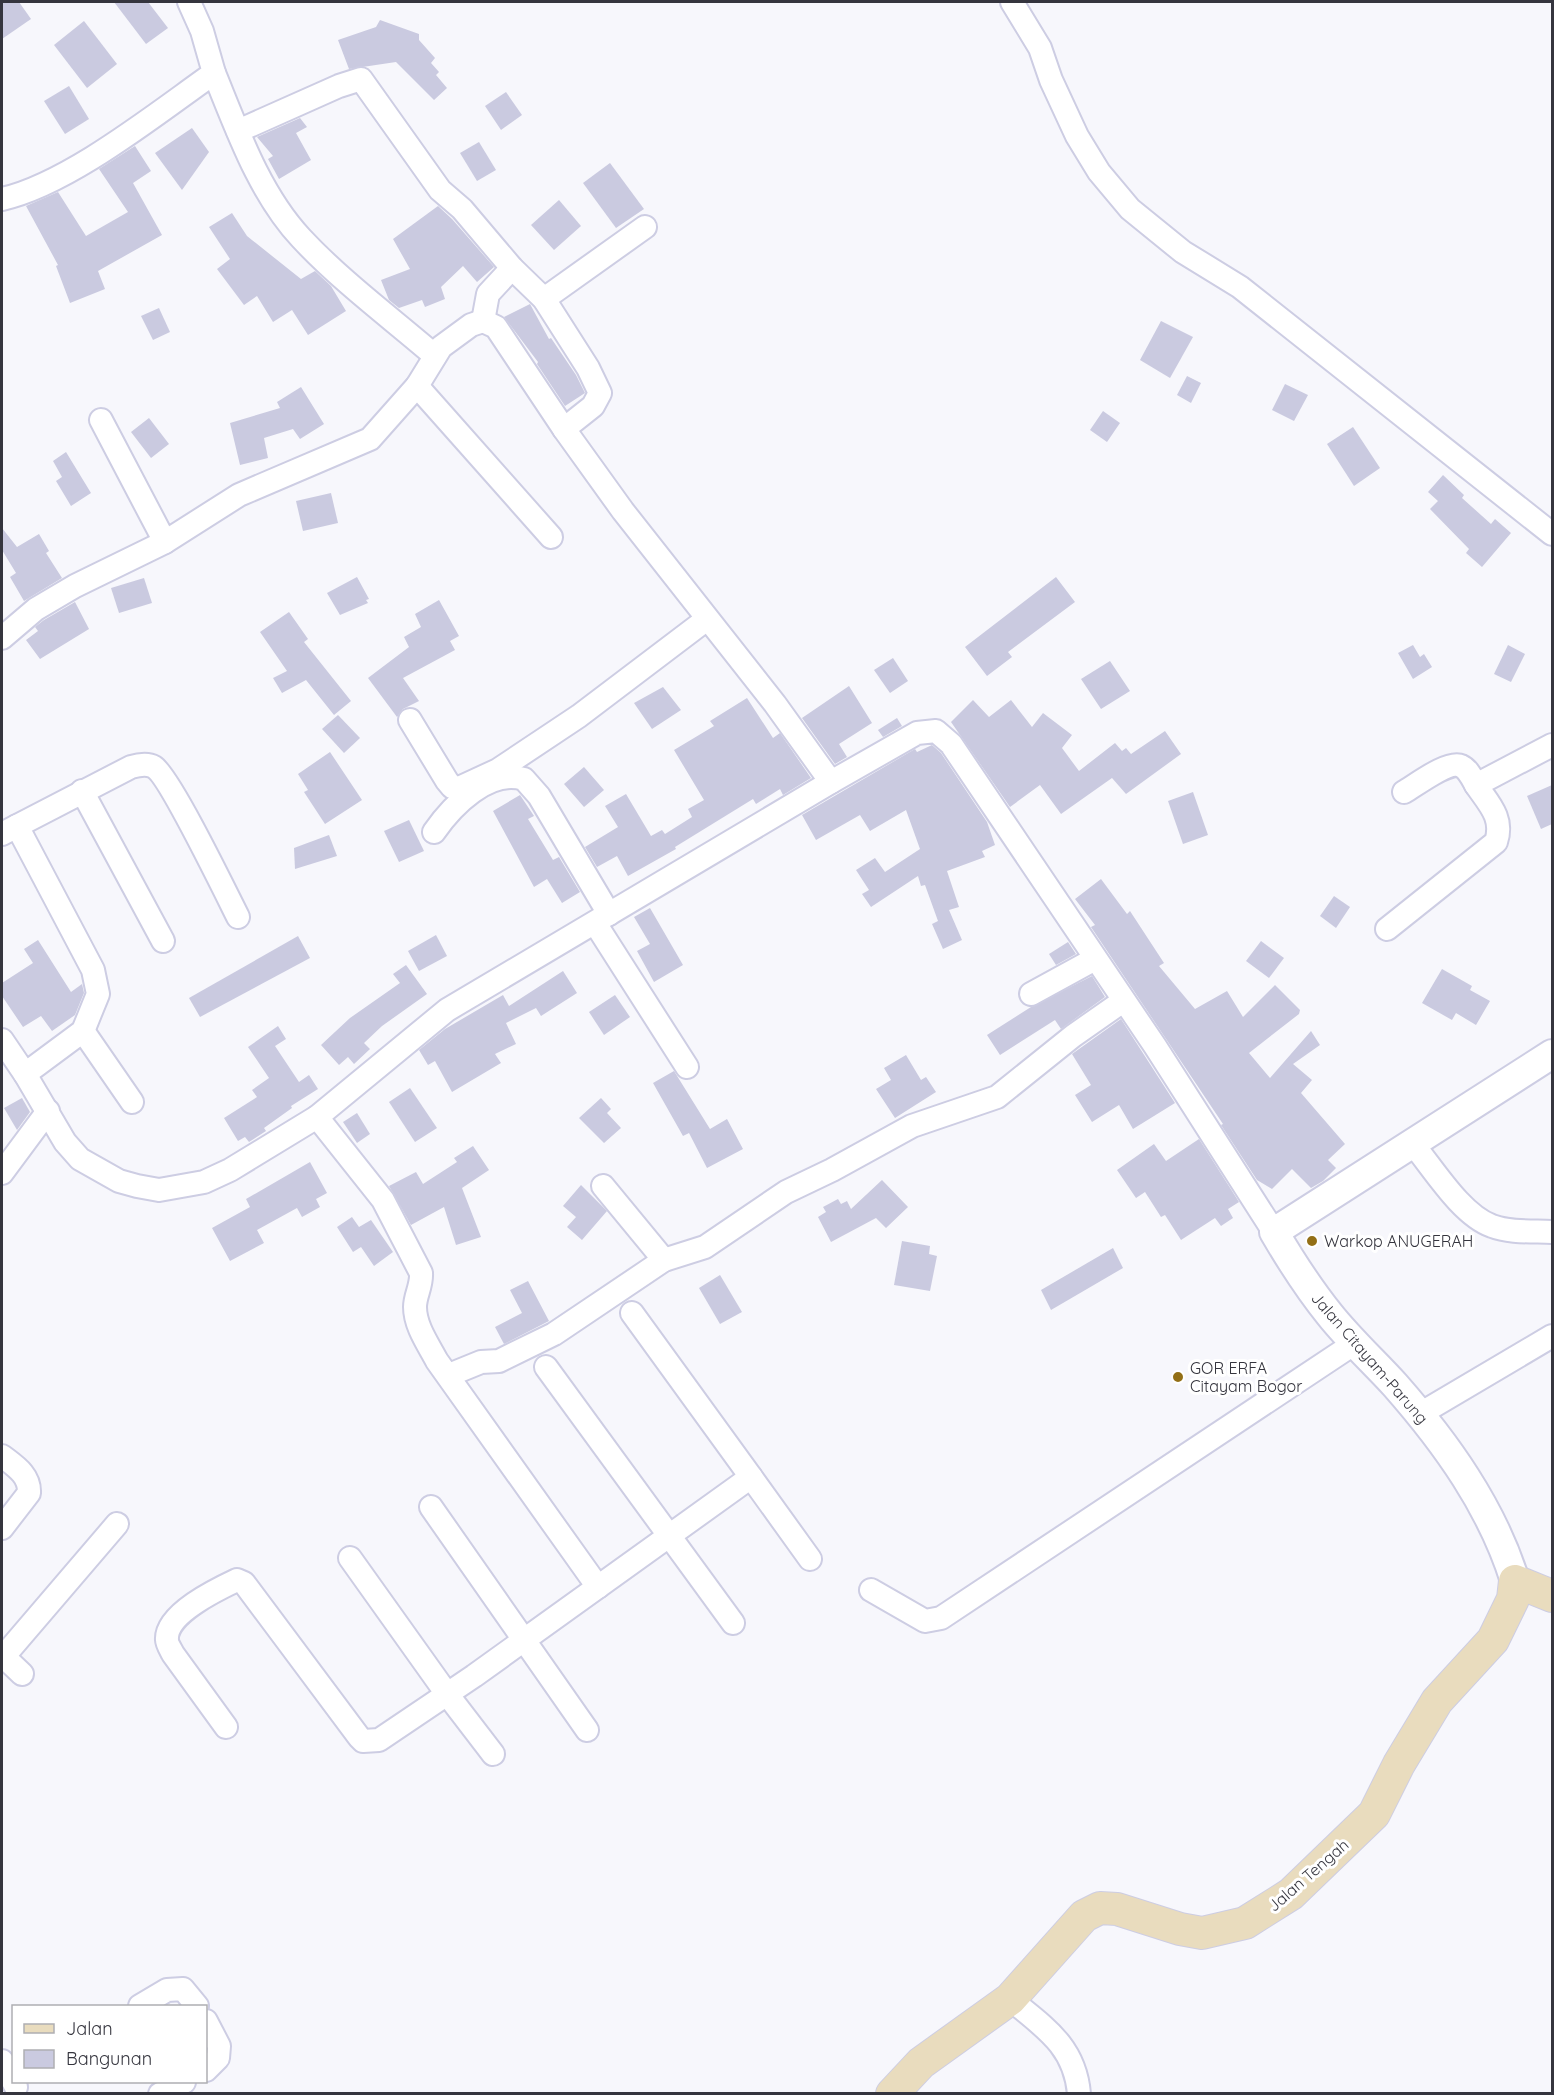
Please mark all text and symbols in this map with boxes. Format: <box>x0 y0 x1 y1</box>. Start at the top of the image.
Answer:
place label: Warkop ANUGERAH <box>1324 1231 1473 1251</box>
marker: Warkop ANUGERAH <box>1305 1234 1319 1248</box>
street label: Jalan Citayam-Parung <box>1307 1288 1433 1428</box>
place label: GOR ERFA Citayam Bogor <box>1190 1358 1302 1396</box>
marker: GOR ERFA Citayam Bogor <box>1171 1370 1185 1384</box>
street label: Jalan Tengah <box>1263 1834 1353 1916</box>
legend <box>12 2005 207 2083</box>
text: Jalan <box>66 2017 113 2040</box>
text: Bangunan <box>66 2047 152 2070</box>

